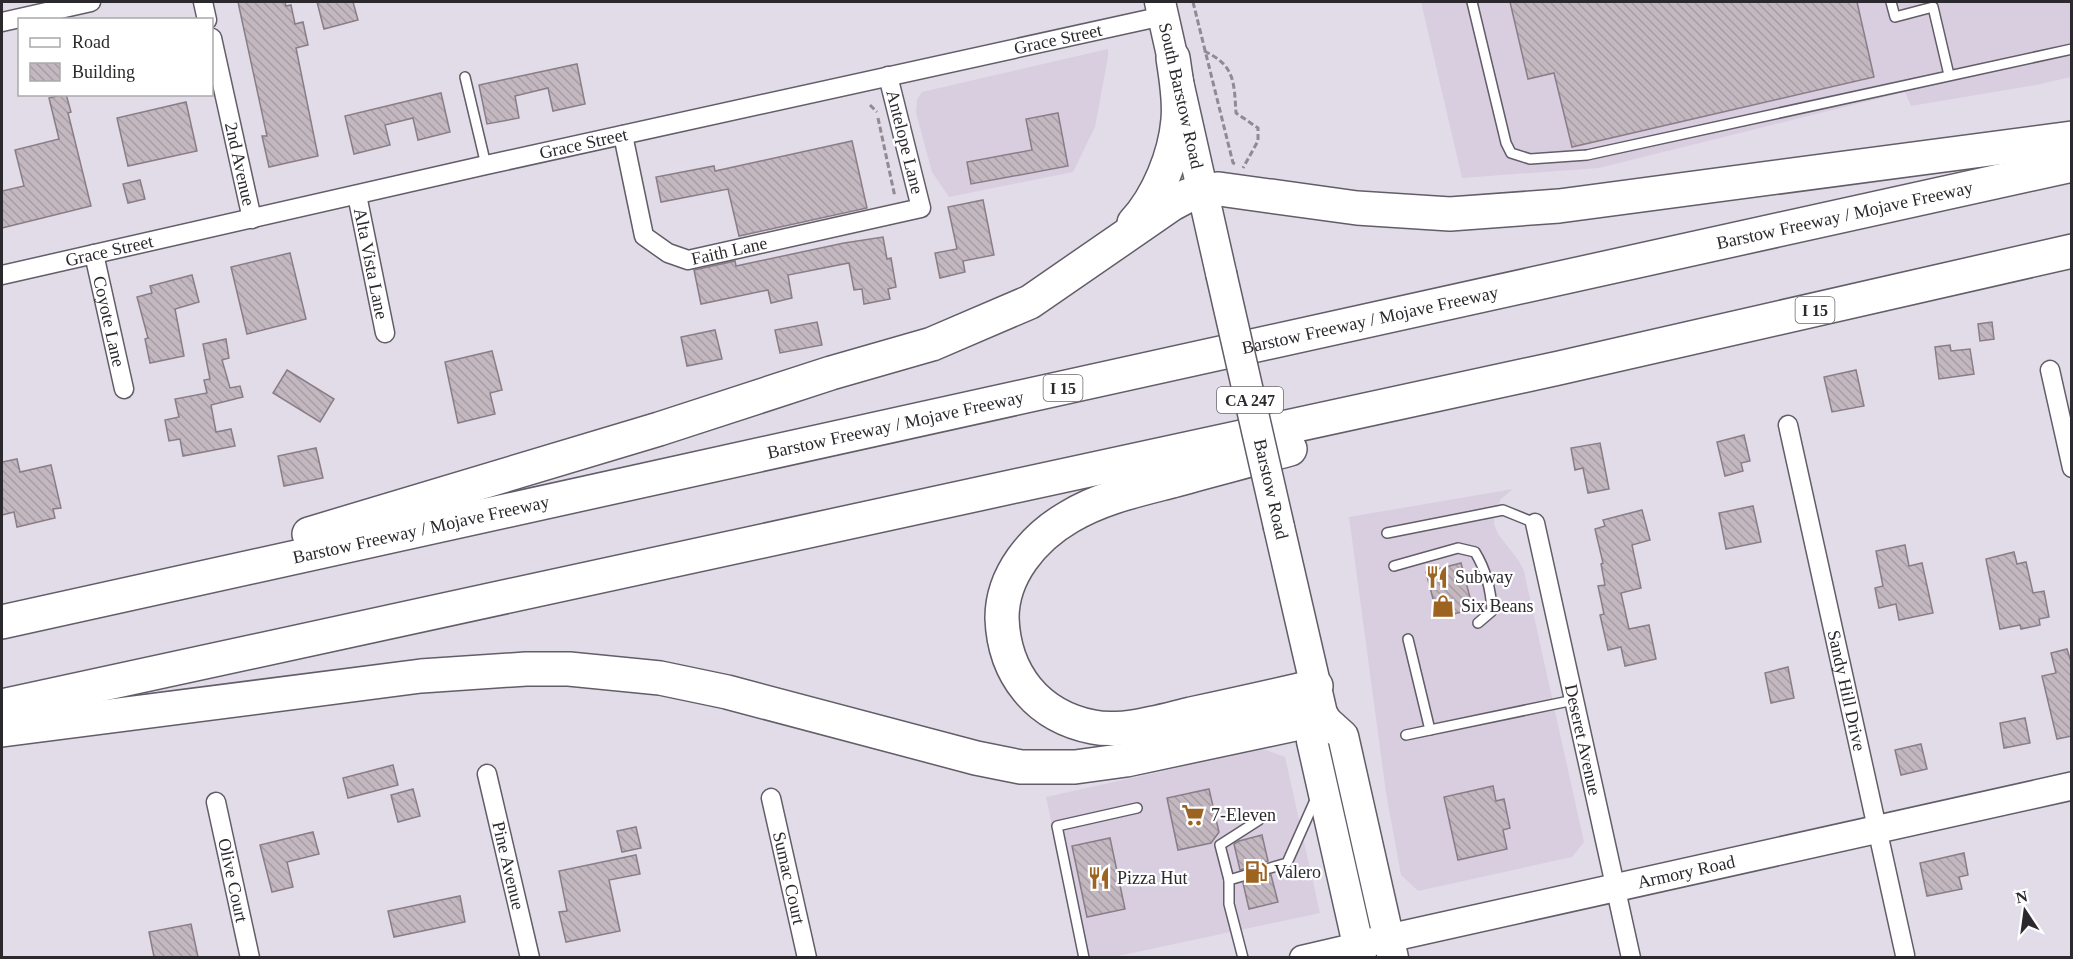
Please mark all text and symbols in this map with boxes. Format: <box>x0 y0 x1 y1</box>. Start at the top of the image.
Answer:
legend <box>18 18 213 96</box>
street label: Grace Street <box>1012 20 1104 59</box>
street label: South Barstow Road <box>1155 21 1207 171</box>
text: Road <box>72 32 110 52</box>
text: Building <box>72 62 135 82</box>
street label: Antelope Lane <box>882 88 928 196</box>
street label: 2nd Avenue <box>221 120 259 208</box>
street label: Grace Street <box>537 124 629 163</box>
street label: Barstow Freeway / Mojave Freeway <box>1714 177 1975 253</box>
street label: Alta Vista Lane <box>350 206 392 321</box>
street label: Grace Street <box>63 231 155 270</box>
street label: Faith Lane <box>689 233 769 269</box>
street label: Coyote Lane <box>89 274 129 369</box>
street label: Barstow Freeway / Mojave Freeway <box>1240 282 1500 358</box>
road number: I 15 <box>1796 297 1834 323</box>
road number: I 15 <box>1044 375 1082 401</box>
street label: Barstow Freeway / Mojave Freeway <box>765 387 1026 463</box>
road number: CA 247 <box>1217 387 1283 413</box>
street label: Barstow Road <box>1250 437 1292 541</box>
street label: Barstow Freeway / Mojave Freeway <box>291 491 551 568</box>
restaurant icon: Subway <box>1424 564 1450 590</box>
place label: Subway <box>1455 567 1513 587</box>
shop icon: Six Beans <box>1430 593 1456 619</box>
place label: Six Beans <box>1461 596 1534 616</box>
street label: Sandy Hill Drive <box>1824 628 1870 753</box>
street label: Deseret Avenue <box>1561 682 1605 797</box>
supermarket icon: 7-Eleven <box>1180 802 1206 828</box>
place label: 7-Eleven <box>1211 805 1276 825</box>
street label: Pine Avenue <box>488 819 528 912</box>
street label: Sumac Court <box>769 830 809 926</box>
street label: Olive Court <box>214 836 252 924</box>
street label: Armory Road <box>1635 851 1737 892</box>
fuel station icon: Valero <box>1243 859 1269 885</box>
place label: Valero <box>1274 862 1321 882</box>
restaurant icon: Pizza Hut <box>1086 865 1112 891</box>
place label: Pizza Hut <box>1117 868 1187 888</box>
north arrow <box>1995 881 2055 941</box>
text: N <box>2014 887 2030 906</box>

